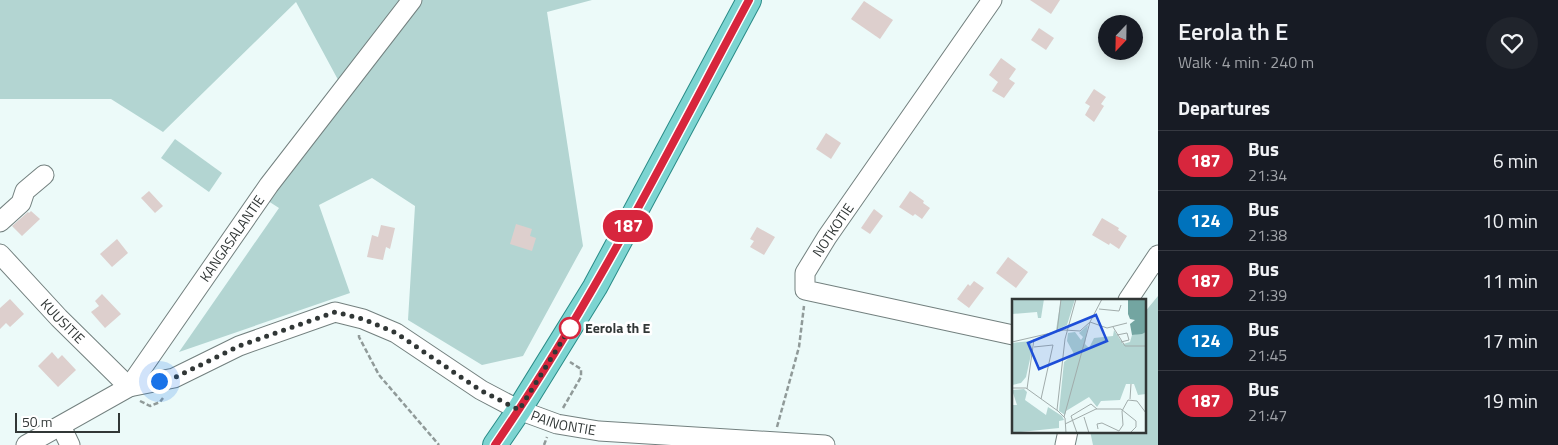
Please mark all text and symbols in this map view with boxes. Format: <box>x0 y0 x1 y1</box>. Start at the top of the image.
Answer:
text: Eerola th E <box>1178 13 1288 49</box>
north arrow <box>1098 15 1142 60</box>
map controls <box>1098 15 1143 60</box>
button: heart <box>1486 17 1538 69</box>
text: Walk · 4 min · 240 m <box>1178 50 1314 74</box>
text: Departures <box>1178 93 1270 122</box>
text: Bus <box>1248 134 1279 163</box>
text: 6 min <box>1493 146 1538 175</box>
text: 187 <box>1190 147 1221 174</box>
text: 21:34 <box>1248 163 1287 187</box>
street label: KANGASALANTIE <box>194 190 269 286</box>
text: Bus <box>1248 194 1279 223</box>
street label: NOTKOTIE <box>807 198 858 261</box>
text: 10 min <box>1482 206 1538 235</box>
text: 124 <box>1190 207 1221 234</box>
line badge: 187 <box>599 210 657 242</box>
text: 187 <box>613 212 643 239</box>
text: 21:38 <box>1248 223 1287 247</box>
text: Bus <box>1248 254 1279 283</box>
text: 11 min <box>1482 266 1538 295</box>
text: 187 <box>1190 267 1221 294</box>
text: 21:39 <box>1248 283 1287 307</box>
street label: KUUSITIE <box>36 294 90 348</box>
inset map <box>1012 299 1146 432</box>
text: Bus <box>1248 314 1279 343</box>
marker: Eerola th E <box>559 317 581 339</box>
place label: Eerola th E <box>585 317 650 338</box>
text: 17 min <box>1482 326 1538 355</box>
text: 124 <box>1190 327 1221 354</box>
text: 21:45 <box>1248 343 1287 367</box>
your location <box>147 369 172 394</box>
text: Bus <box>1248 374 1279 403</box>
text: 19 min <box>1482 386 1538 415</box>
text: 187 <box>1190 387 1221 414</box>
text: 21:47 <box>1248 403 1287 427</box>
street label: PAINONTIE <box>528 404 598 440</box>
scale bar <box>15 410 120 433</box>
text: 50 m <box>22 411 52 432</box>

